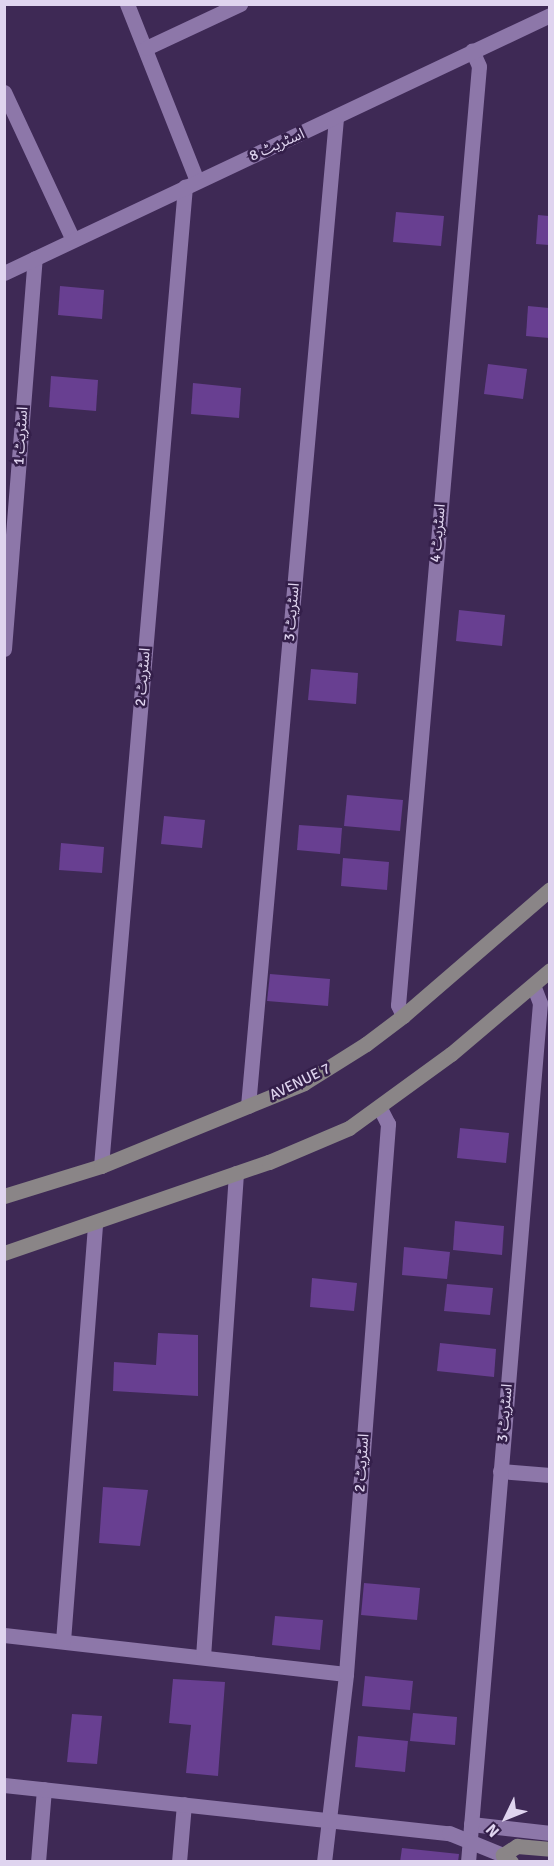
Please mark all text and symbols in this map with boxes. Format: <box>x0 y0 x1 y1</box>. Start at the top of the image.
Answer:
street label: اسٹریٹ 8 <box>247 125 307 165</box>
street label: اسٹریٹ 1 <box>10 406 32 466</box>
street label: اسٹریٹ 4 <box>426 503 450 563</box>
street label: اسٹریٹ 3 <box>280 582 304 642</box>
street label: اسٹریٹ 2 <box>131 647 155 707</box>
street label: AVENUE 7 <box>267 1060 333 1104</box>
street label: اسٹریٹ 3 <box>493 1383 517 1443</box>
street label: اسٹریٹ 2 <box>351 1433 373 1493</box>
north arrow <box>476 1788 536 1848</box>
text: N <box>482 1819 504 1841</box>

